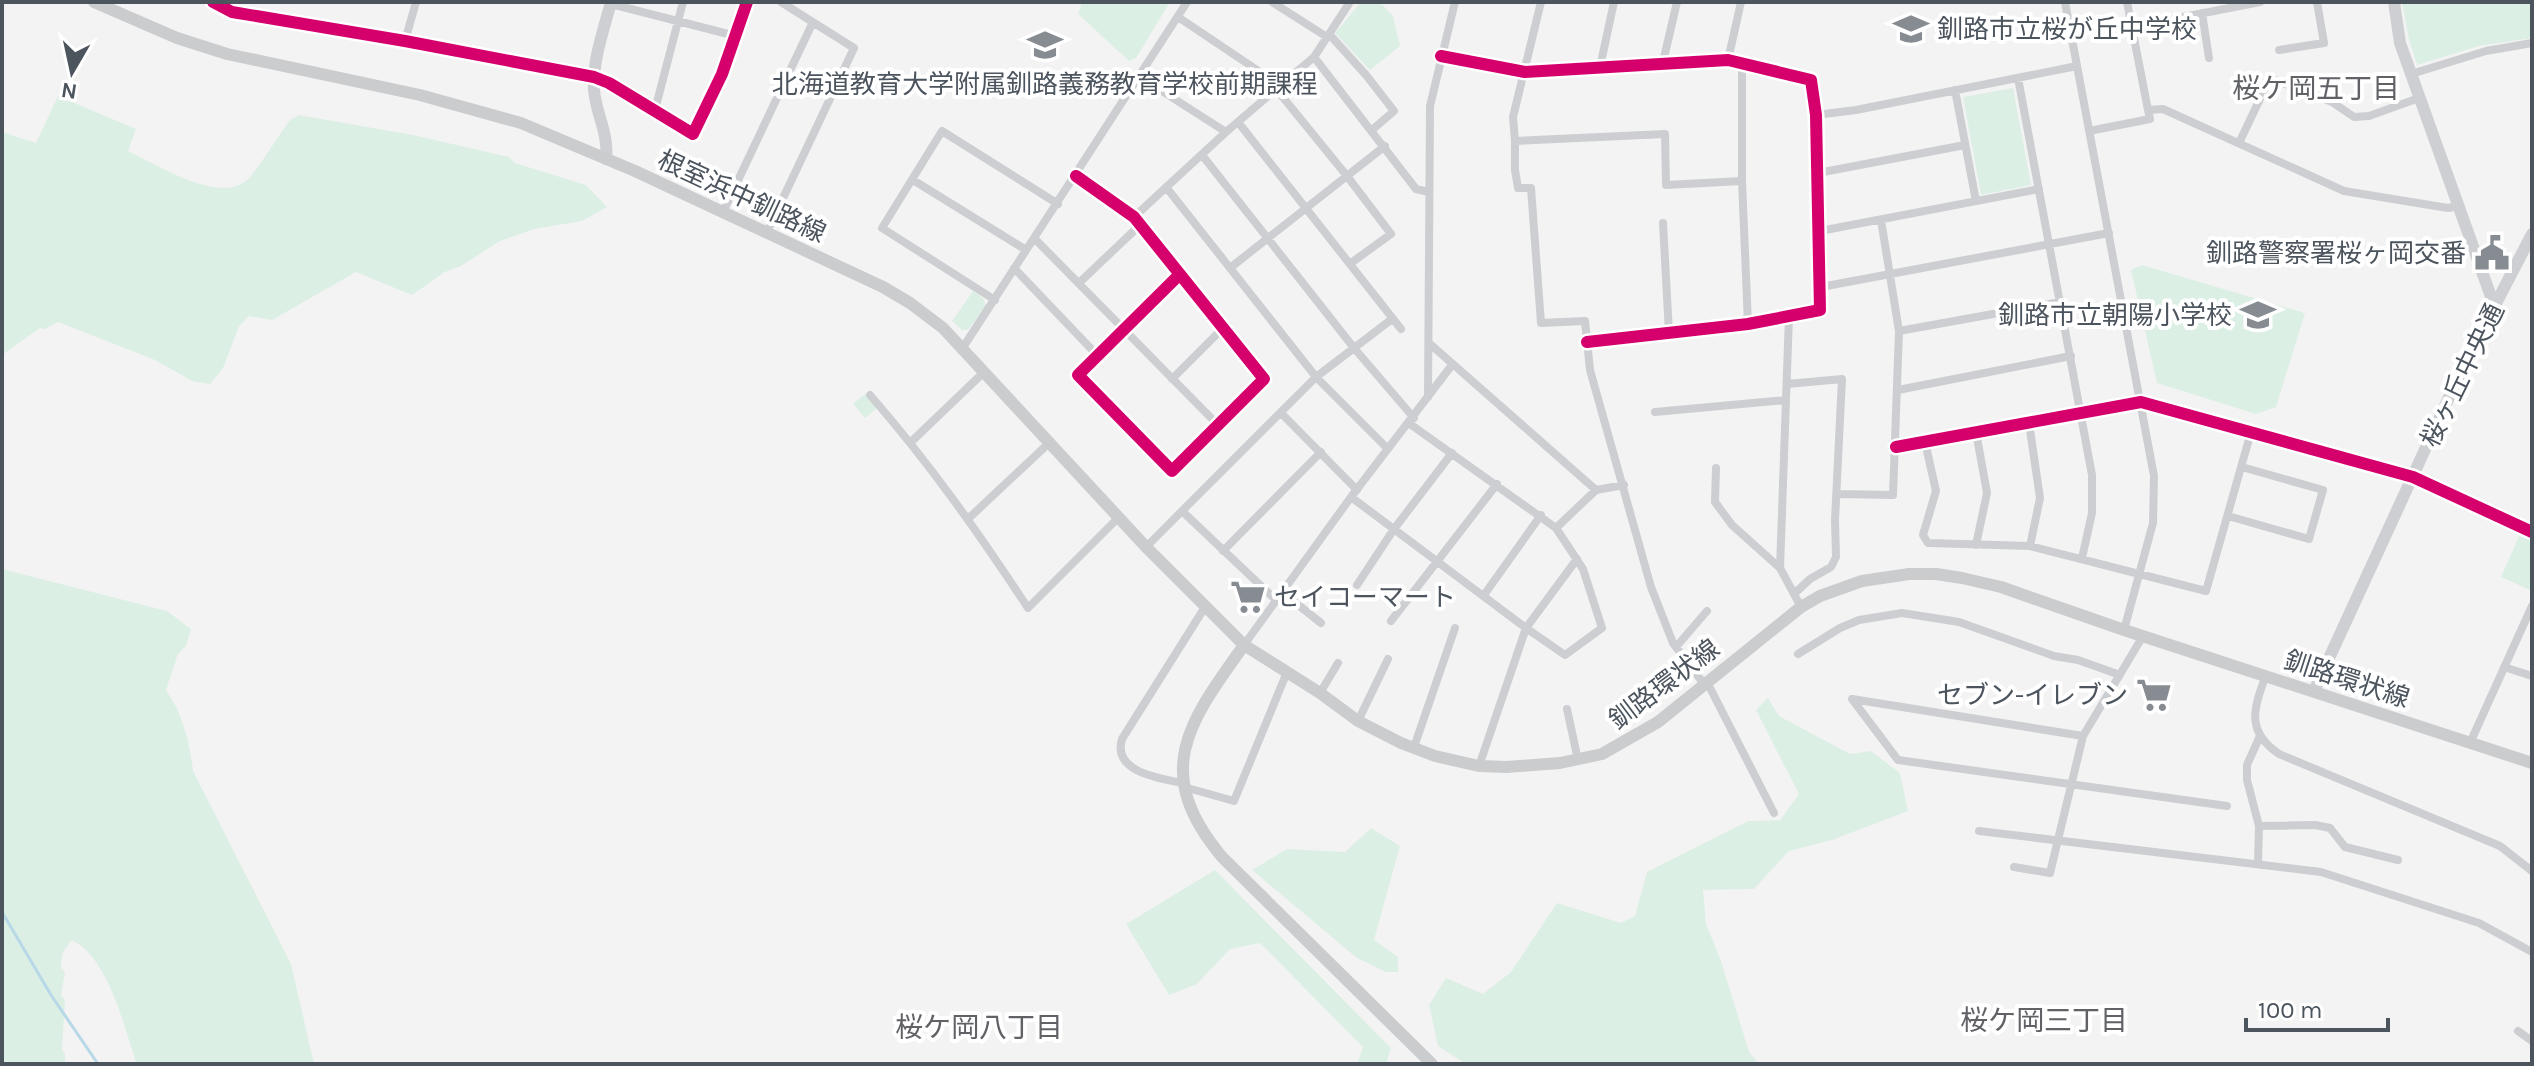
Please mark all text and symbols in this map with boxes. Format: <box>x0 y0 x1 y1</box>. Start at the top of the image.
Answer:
school or university icon: 釧路市立桜が丘中学校 <box>1892 10 1930 48</box>
place label: 釧路市立桜が丘中学校 <box>1937 14 2197 45</box>
school or university icon: 北海道教育大学附属釧路義務教育学校前期課程 <box>1026 26 1064 64</box>
north arrow <box>32 32 112 112</box>
place label: 北海道教育大学附属釧路義務教育学校前期課程 <box>772 69 1318 100</box>
district label: 桜ケ岡五丁目 <box>2232 72 2400 105</box>
text: N <box>59 77 79 105</box>
street label: 根室浜中釧路線 <box>653 144 831 249</box>
public building icon: 釧路警察署桜ヶ岡交番 <box>2473 234 2511 272</box>
place label: 釧路警察署桜ヶ岡交番 <box>2206 238 2466 269</box>
school or university icon: 釧路市立朝陽小学校 <box>2239 296 2277 334</box>
street label: 桜ヶ丘中央通 <box>2414 298 2511 452</box>
place label: 釧路市立朝陽小学校 <box>1998 300 2232 331</box>
supermarket icon: セイコーマート <box>1229 578 1267 616</box>
place label: セイコーマート <box>1274 582 1456 613</box>
street label: 釧路環状線 <box>1603 633 1726 736</box>
street label: 釧路環状線 <box>2280 645 2413 714</box>
supermarket icon: セブン-イレブン <box>2135 676 2173 714</box>
place label: セブン-イレブン <box>1937 680 2128 711</box>
scale bar <box>2246 982 2388 1032</box>
text: 100 m <box>2258 996 2323 1024</box>
district label: 桜ケ岡三丁目 <box>1960 1004 2128 1037</box>
district label: 桜ケ岡八丁目 <box>895 1011 1063 1044</box>

